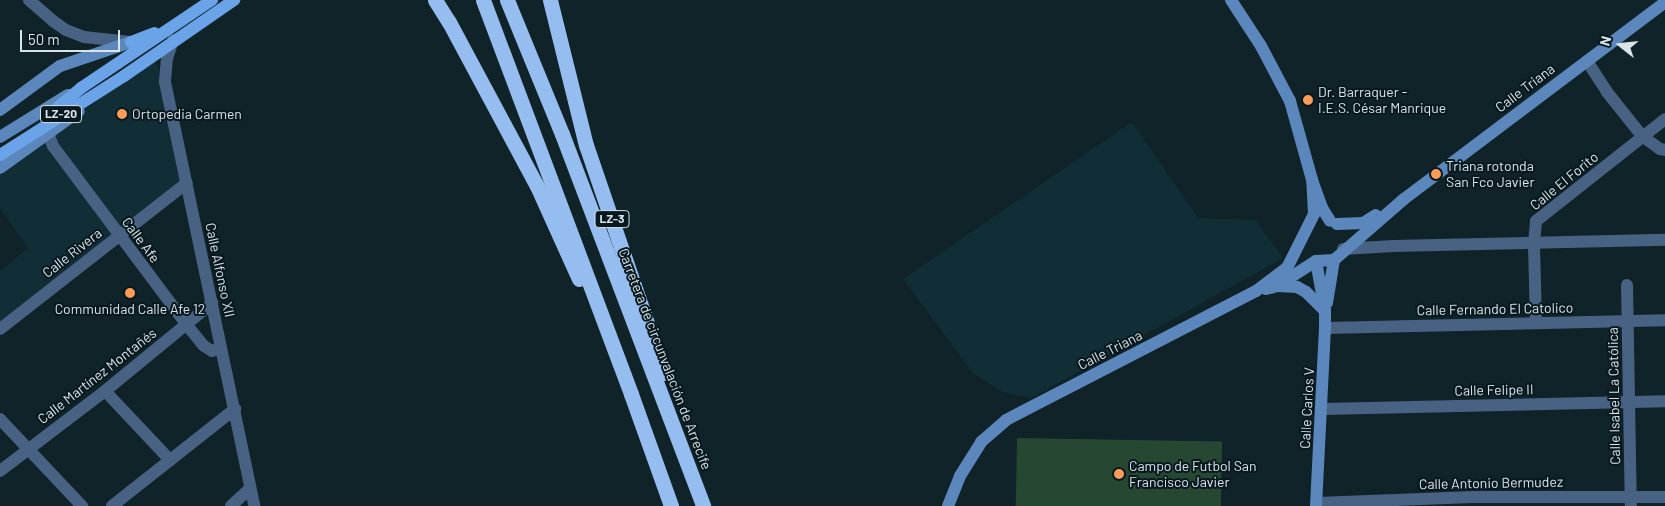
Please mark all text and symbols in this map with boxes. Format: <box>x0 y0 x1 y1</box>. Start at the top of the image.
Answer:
scale bar <box>22 20 122 52</box>
north arrow <box>1595 20 1645 70</box>
text: 50 m <box>28 30 60 48</box>
text: N <box>1596 34 1615 48</box>
street label: Calle Triana <box>1492 60 1558 116</box>
place label: Dr. Barraquer - I.E.S. César Manrique <box>1318 84 1446 116</box>
marker: Dr. Barraquer - I.E.S. César Manrique <box>1302 94 1314 106</box>
road number: LZ-20 <box>40 105 82 124</box>
place label: Ortopedia Carmen <box>132 106 242 122</box>
marker: Ortopedia Carmen <box>116 108 128 120</box>
street label: Calle El Forito <box>1526 148 1602 214</box>
place label: Triana rotonda San Fco Javier <box>1446 158 1535 190</box>
marker: Triana rotonda San Fco Javier <box>1430 168 1442 180</box>
road number: LZ-3 <box>594 210 630 228</box>
street label: Calle Afe <box>119 214 163 266</box>
street label: Calle Alfonso XII <box>202 221 238 319</box>
street label: Calle Rivera <box>39 225 105 281</box>
street label: Carretera de circunvalación de Arrecife <box>615 246 715 472</box>
marker: Communidad Calle Afe 12 <box>124 287 136 299</box>
street label: Calle Fernando El Catolico <box>1417 299 1573 319</box>
place label: Communidad Calle Afe 12 <box>55 301 205 317</box>
street label: Calle Martínez Montañés <box>34 325 160 427</box>
street label: Calle Triana <box>1075 327 1145 373</box>
street label: Calle Isabel La Católica <box>1604 327 1624 465</box>
street label: Calle Carlos V <box>1296 367 1318 449</box>
street label: Calle Felipe II <box>1454 381 1534 399</box>
place label: Campo de Futbol San Francisco Javier <box>1129 458 1256 491</box>
marker: Campo de Futbol San Francisco Javier <box>1113 468 1125 480</box>
street label: Calle Antonio Bermudez <box>1419 473 1563 493</box>

